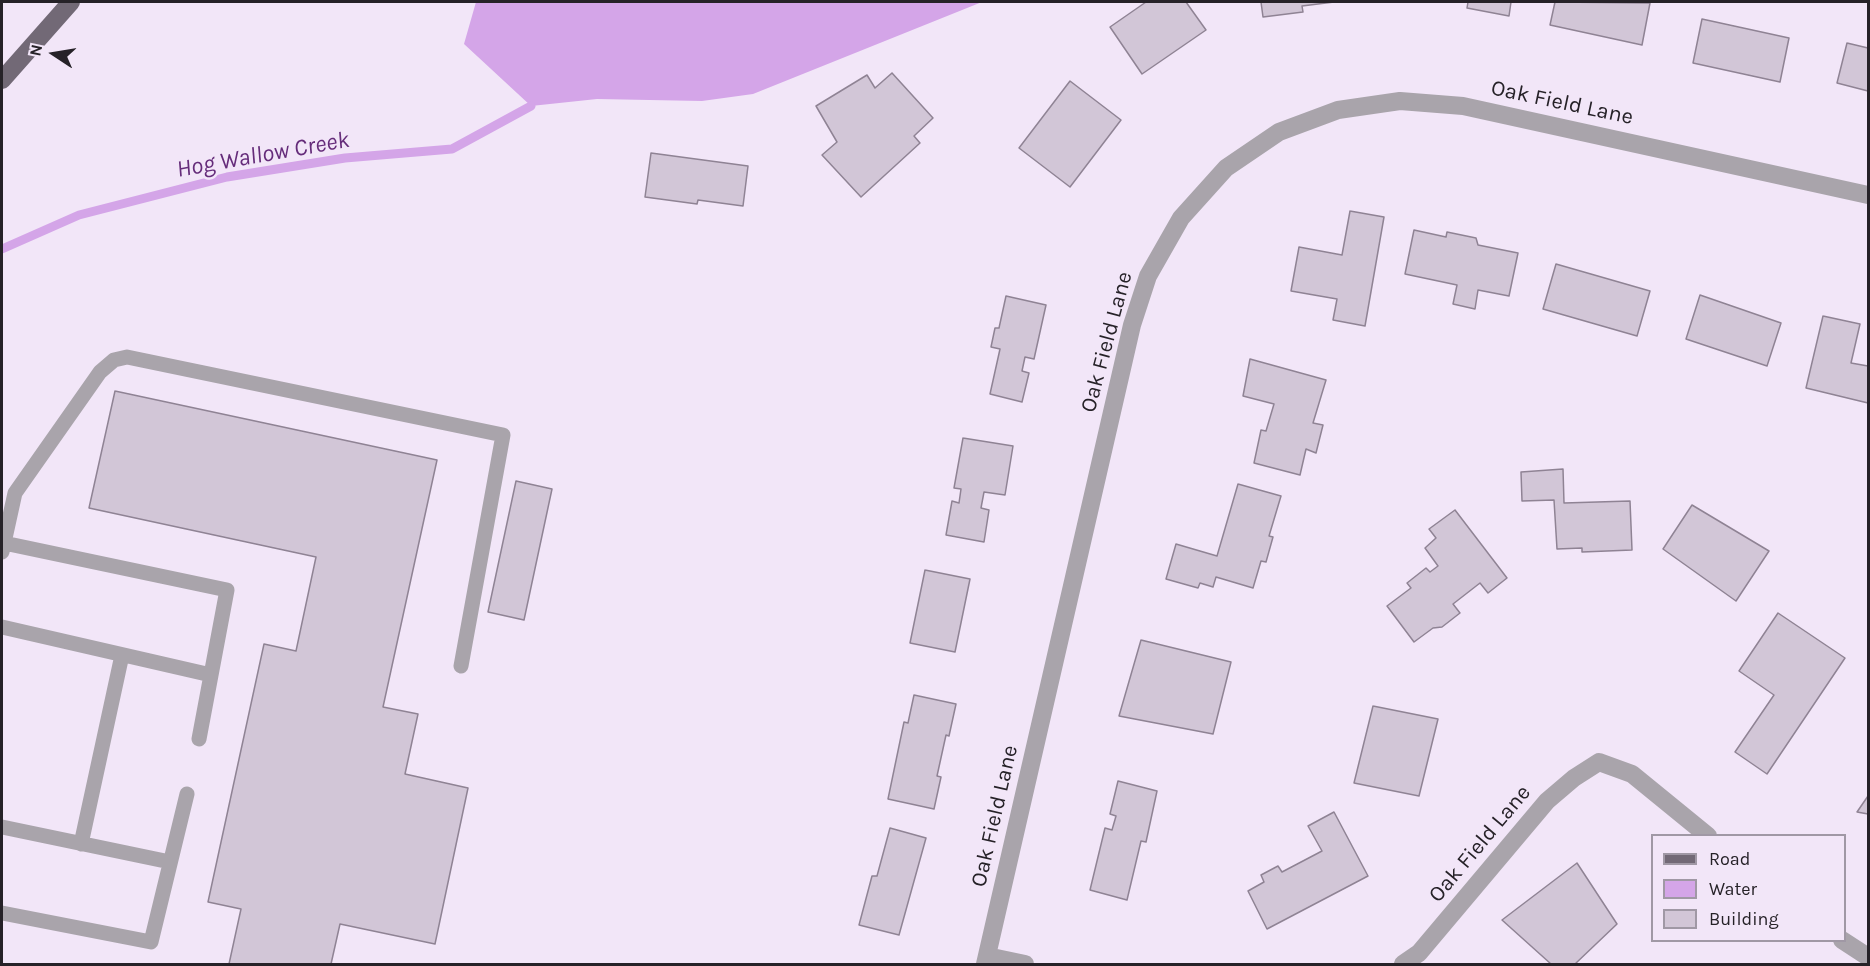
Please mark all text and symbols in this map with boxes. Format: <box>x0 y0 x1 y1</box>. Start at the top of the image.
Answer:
north arrow <box>24 24 84 84</box>
text: N <box>25 43 46 58</box>
street label: Oak Field Lane <box>1488 75 1636 131</box>
water label: Hog Wallow Creek <box>174 126 352 184</box>
street label: Oak Field Lane <box>1076 269 1138 415</box>
street label: Oak Field Lane <box>966 743 1024 889</box>
street label: Oak Field Lane <box>1423 780 1537 908</box>
legend <box>1651 834 1846 942</box>
text: Road <box>1709 848 1750 870</box>
text: Water <box>1709 878 1757 900</box>
text: Building <box>1709 908 1779 930</box>

